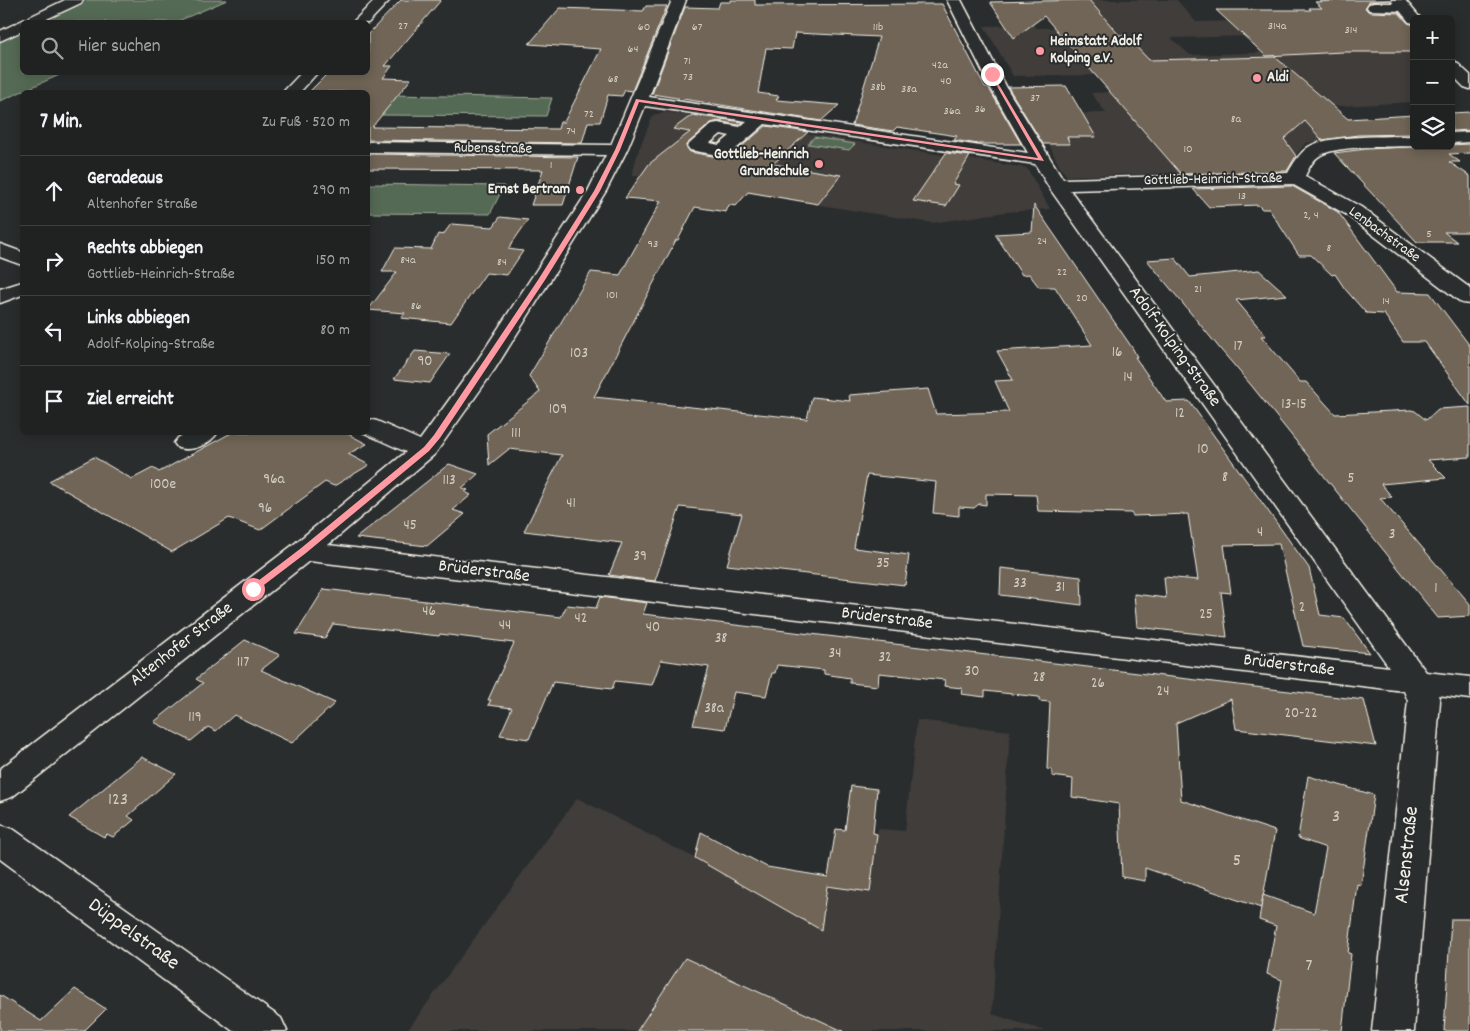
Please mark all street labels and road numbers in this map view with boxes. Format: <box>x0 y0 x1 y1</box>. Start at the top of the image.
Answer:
street label: Rubensstraße <box>454 137 533 161</box>
street label: Gottlieb-Heinrich-Straße <box>1143 168 1283 192</box>
street label: Lenbachstraße <box>1343 201 1425 269</box>
street label: Adolf-Kolping-Straße <box>1122 281 1226 413</box>
street label: Brüderstraße <box>437 554 531 590</box>
street label: Altenhofer Straße <box>125 597 239 693</box>
street label: Brüderstraße <box>840 601 934 637</box>
street label: Brüderstraße <box>1242 648 1336 684</box>
street label: Alsenstraße <box>1388 805 1428 905</box>
street label: Düppelstraße <box>81 891 185 979</box>

